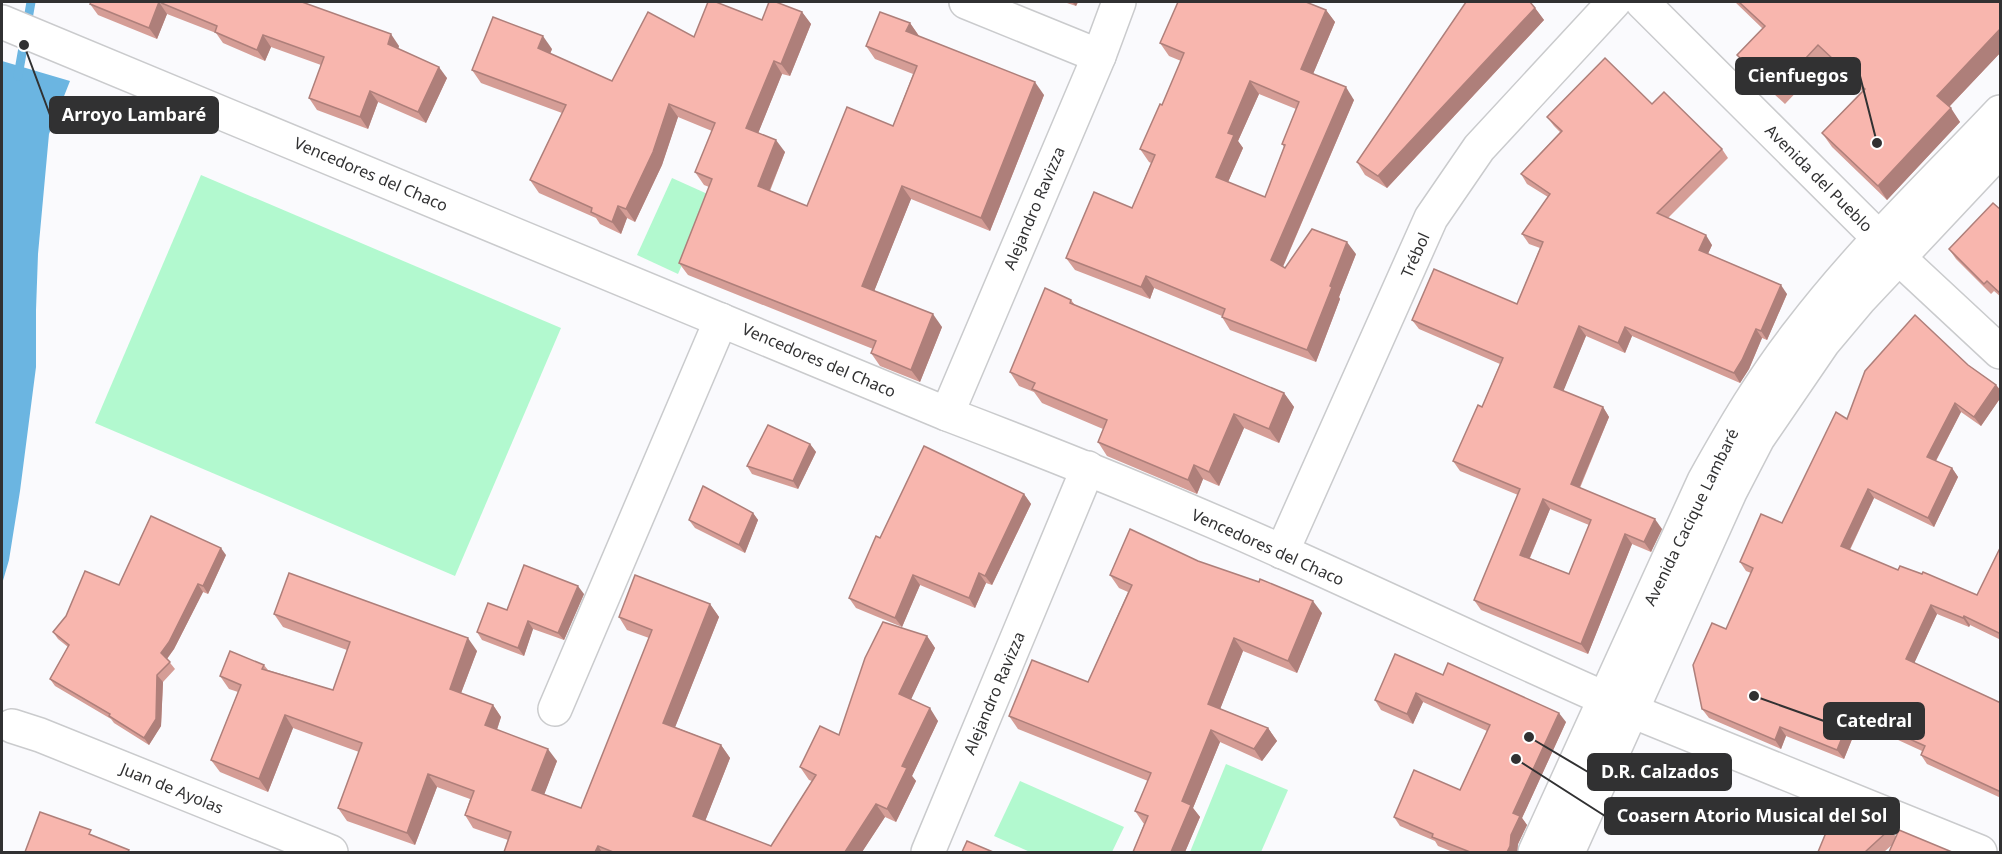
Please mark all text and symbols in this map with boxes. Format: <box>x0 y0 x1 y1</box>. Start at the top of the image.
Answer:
callout: Cienfuegos <box>1736 58 1860 94</box>
text: Cienfuegos <box>1748 63 1848 87</box>
callout: Arroyo Lambaré <box>50 97 218 133</box>
text: Arroyo Lambaré <box>62 102 206 126</box>
street label: Avenida del Pueblo <box>1760 119 1878 237</box>
street label: Vencedores del Chaco <box>291 132 451 216</box>
street label: Alejandro Ravizza <box>998 143 1070 273</box>
street label: Trébol <box>1395 229 1435 281</box>
street label: Vencedores del Chaco <box>739 318 899 402</box>
street label: Avenida Cacique Lambaré <box>1638 425 1744 609</box>
street label: Vencedores del Chaco <box>1188 503 1348 591</box>
street label: Alejandro Ravizza <box>958 628 1030 758</box>
callout: Catedral <box>1824 703 1924 739</box>
text: Catedral <box>1836 708 1912 732</box>
callout: D.R. Calzados <box>1588 754 1731 790</box>
street label: Juan de Ayolas <box>115 757 227 819</box>
text: D.R. Calzados <box>1601 759 1719 783</box>
callout: Coasern Atorio Musical del Sol <box>1605 798 1899 834</box>
text: Coasern Atorio Musical del Sol <box>1617 803 1887 827</box>

